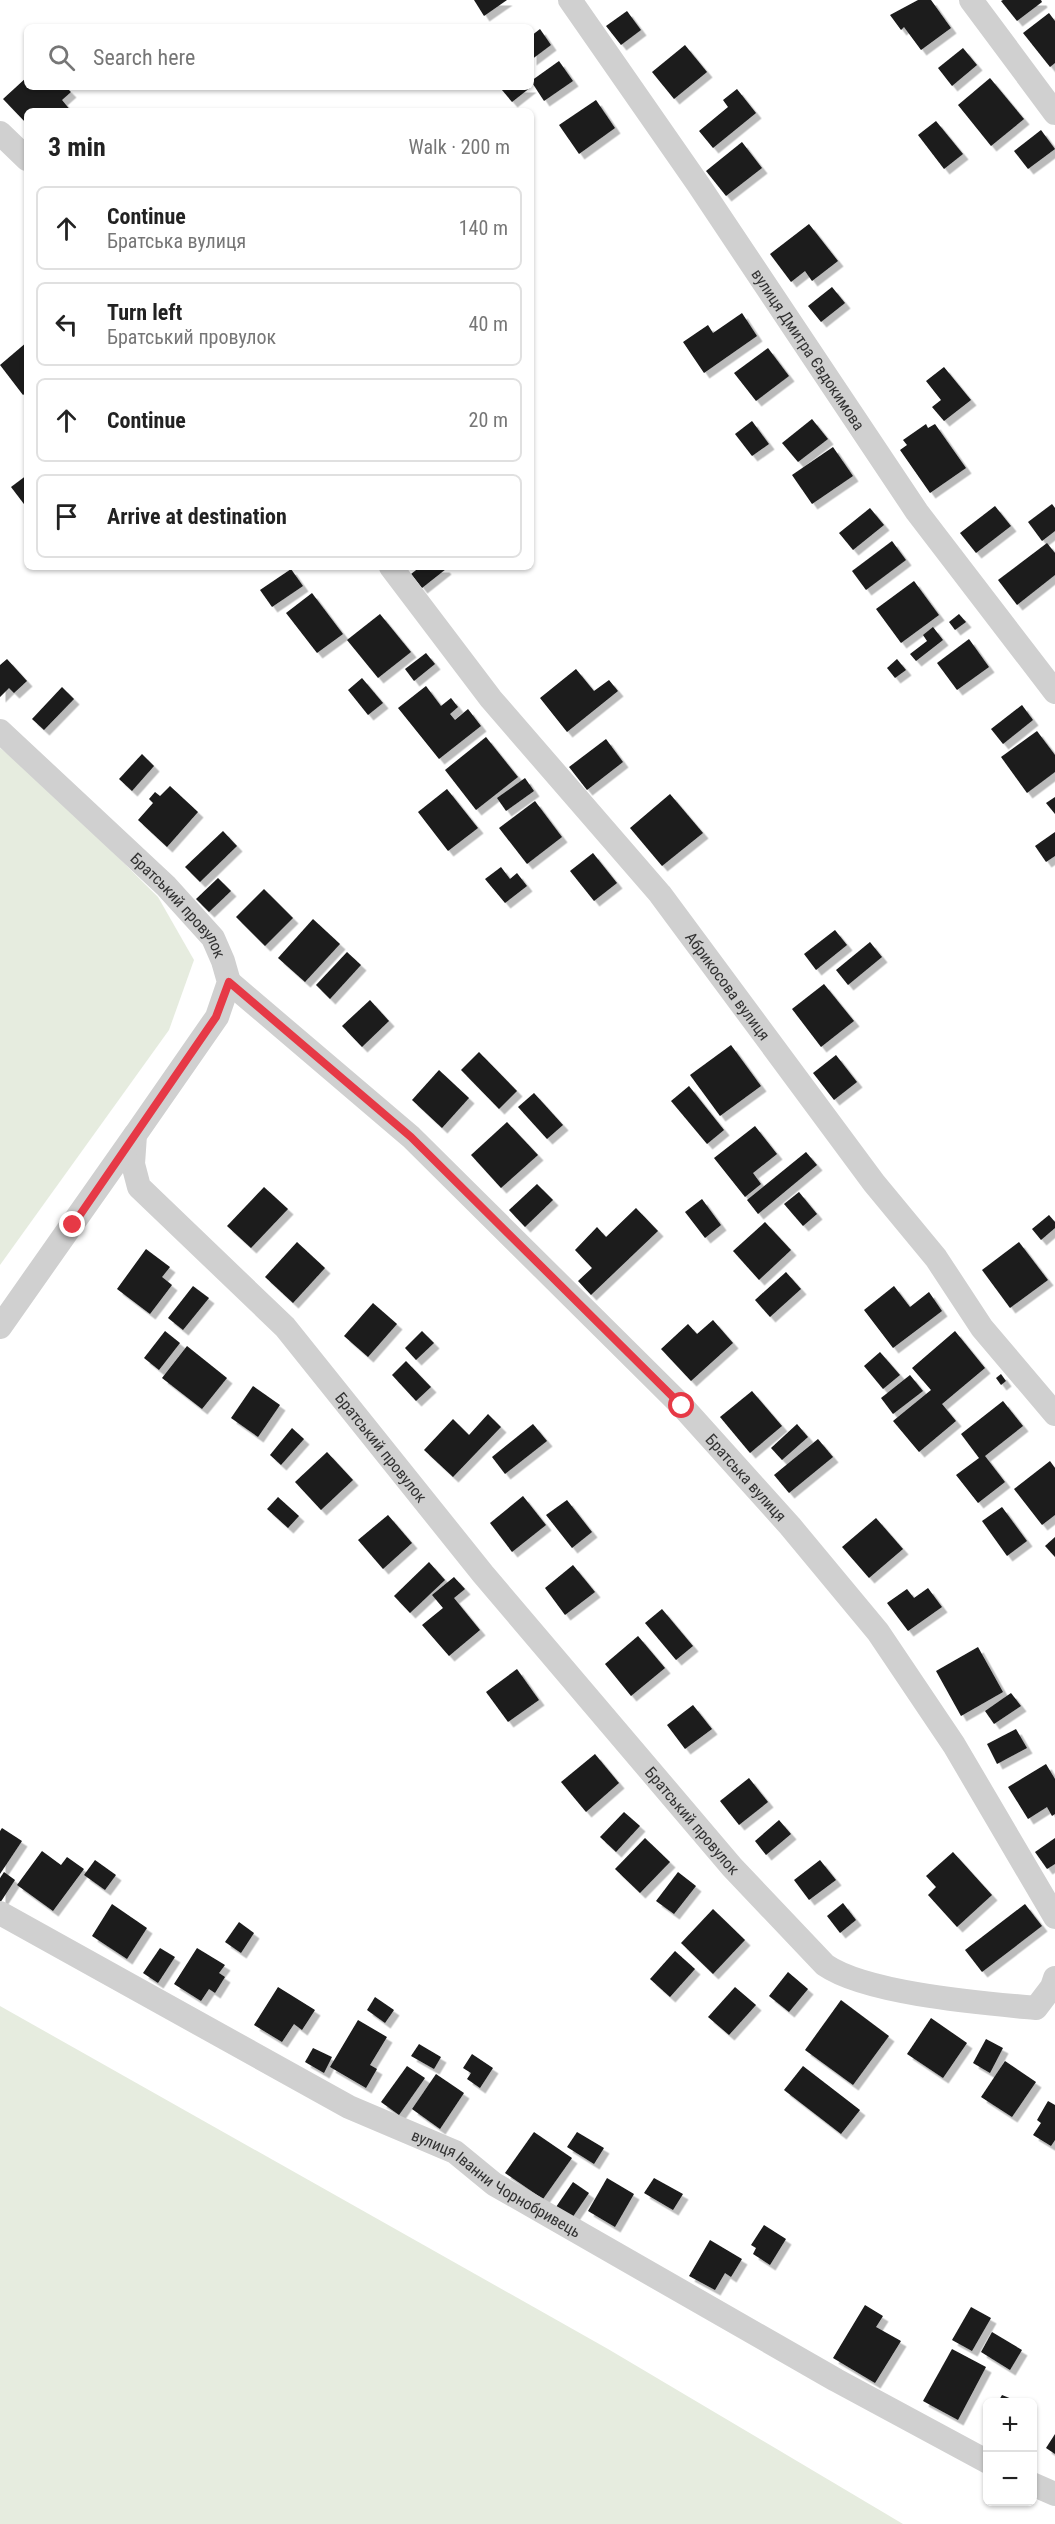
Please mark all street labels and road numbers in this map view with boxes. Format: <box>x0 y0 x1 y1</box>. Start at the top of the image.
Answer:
street label: вулиця Дмитра Євдокимова <box>747 265 869 434</box>
street label: Братський провулок <box>126 849 230 961</box>
street label: Абрикосова вулиця <box>681 928 774 1044</box>
street label: Братський провулок <box>331 1389 431 1507</box>
street label: Братська вулиця <box>702 1430 790 1526</box>
street label: Братський провулок <box>641 1763 743 1879</box>
street label: вулиця Іванни Чорнобривець <box>409 2126 584 2242</box>

